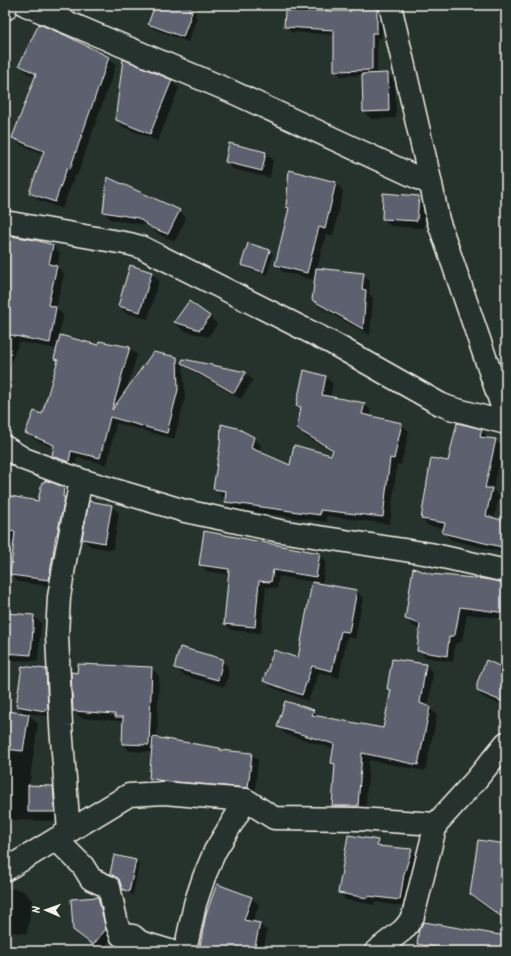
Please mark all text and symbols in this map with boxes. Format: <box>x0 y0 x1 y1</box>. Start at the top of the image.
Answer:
north arrow <box>26 890 66 930</box>
text: N <box>28 906 46 913</box>

